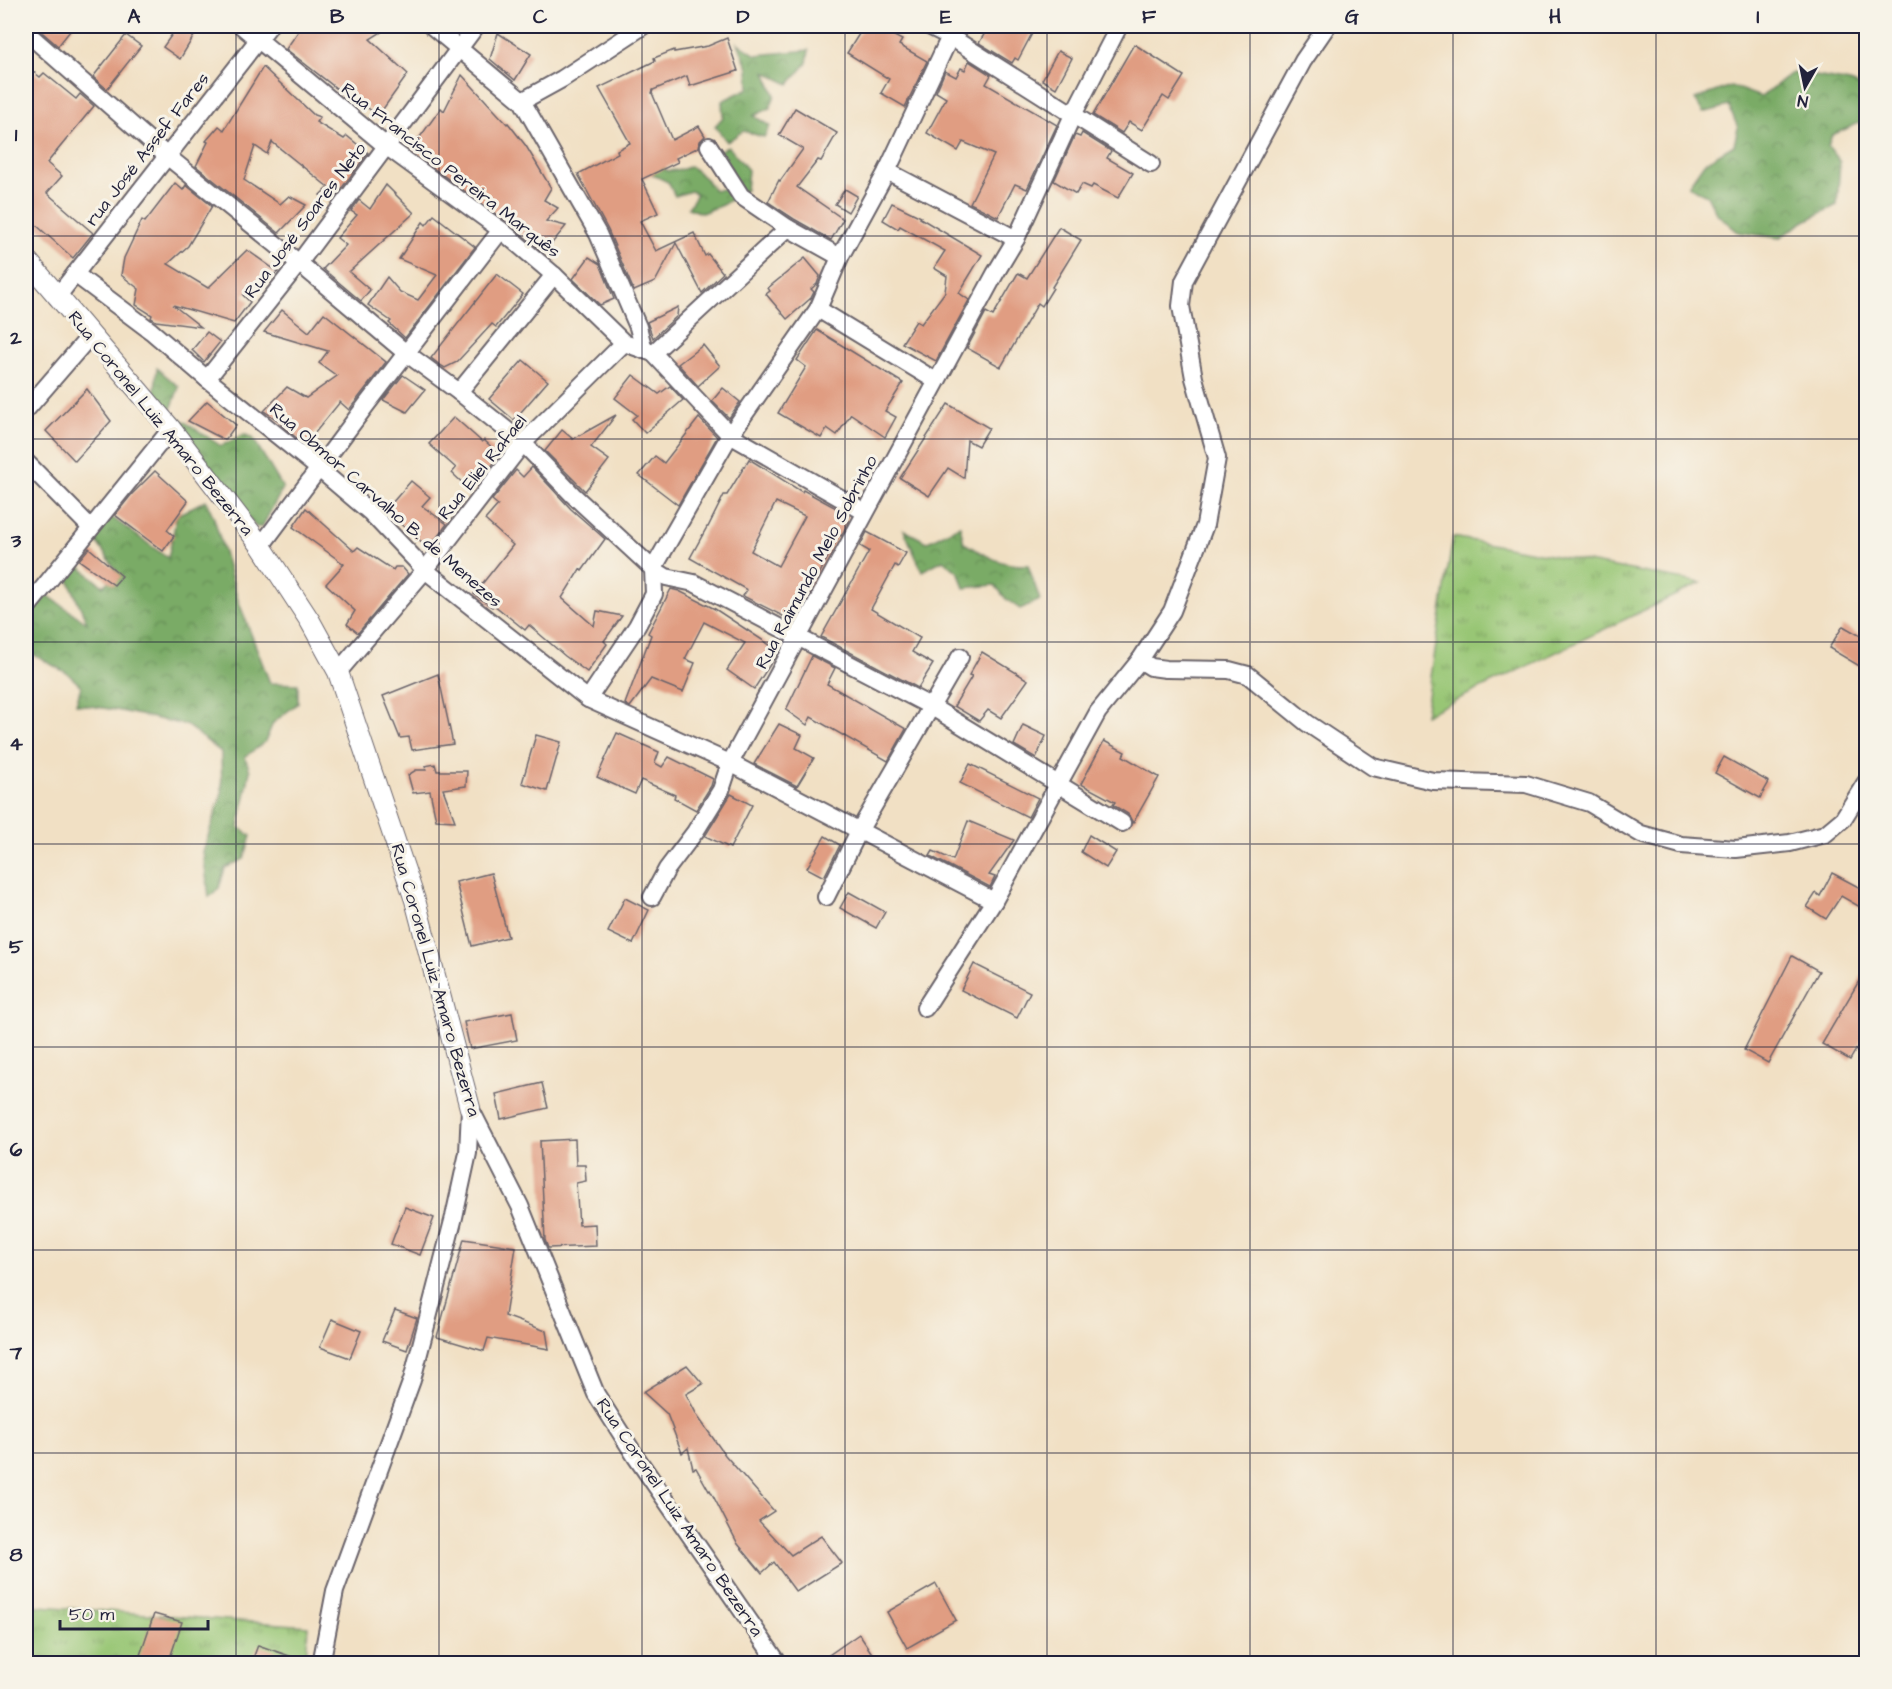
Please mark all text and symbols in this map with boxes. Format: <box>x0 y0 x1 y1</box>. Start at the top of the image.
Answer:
text: A <box>128 3 141 31</box>
text: B <box>330 3 345 31</box>
text: C <box>533 3 548 31</box>
text: D <box>737 3 750 31</box>
text: E <box>940 3 952 31</box>
text: F <box>1142 3 1157 31</box>
text: G <box>1345 3 1359 31</box>
text: H <box>1549 3 1561 31</box>
text: I <box>1756 3 1760 31</box>
north arrow <box>1775 57 1835 117</box>
street label: rua José Assef Fares <box>79 67 215 231</box>
street label: Rua Francisco Pereira Marquês <box>336 77 565 264</box>
text: N <box>1796 89 1809 112</box>
text: 1 <box>15 121 18 149</box>
street label: Rua José Soares Neto <box>238 137 372 303</box>
street label: Rua Coronel Luiz Amaro Bezerra <box>62 306 259 541</box>
text: 2 <box>9 324 22 352</box>
street label: Rua Obmor Carvalho B. de Menezes <box>264 397 507 614</box>
street label: Rua Eliel Rafael <box>432 409 533 525</box>
street label: Rua Raimundo Melo Sobrinho <box>749 451 884 674</box>
text: 3 <box>10 527 22 555</box>
text: 4 <box>9 730 23 758</box>
street label: Rua Coronel Luiz Amaro Bezerra <box>385 841 486 1119</box>
text: 5 <box>9 933 24 961</box>
text: 6 <box>10 1136 23 1164</box>
text: 7 <box>9 1339 23 1367</box>
street label: Rua Coronel Luiz Amaro Bezerra <box>590 1393 769 1641</box>
text: 8 <box>10 1541 23 1569</box>
scale bar <box>60 1593 208 1631</box>
text: 50 m <box>69 1602 114 1627</box>

